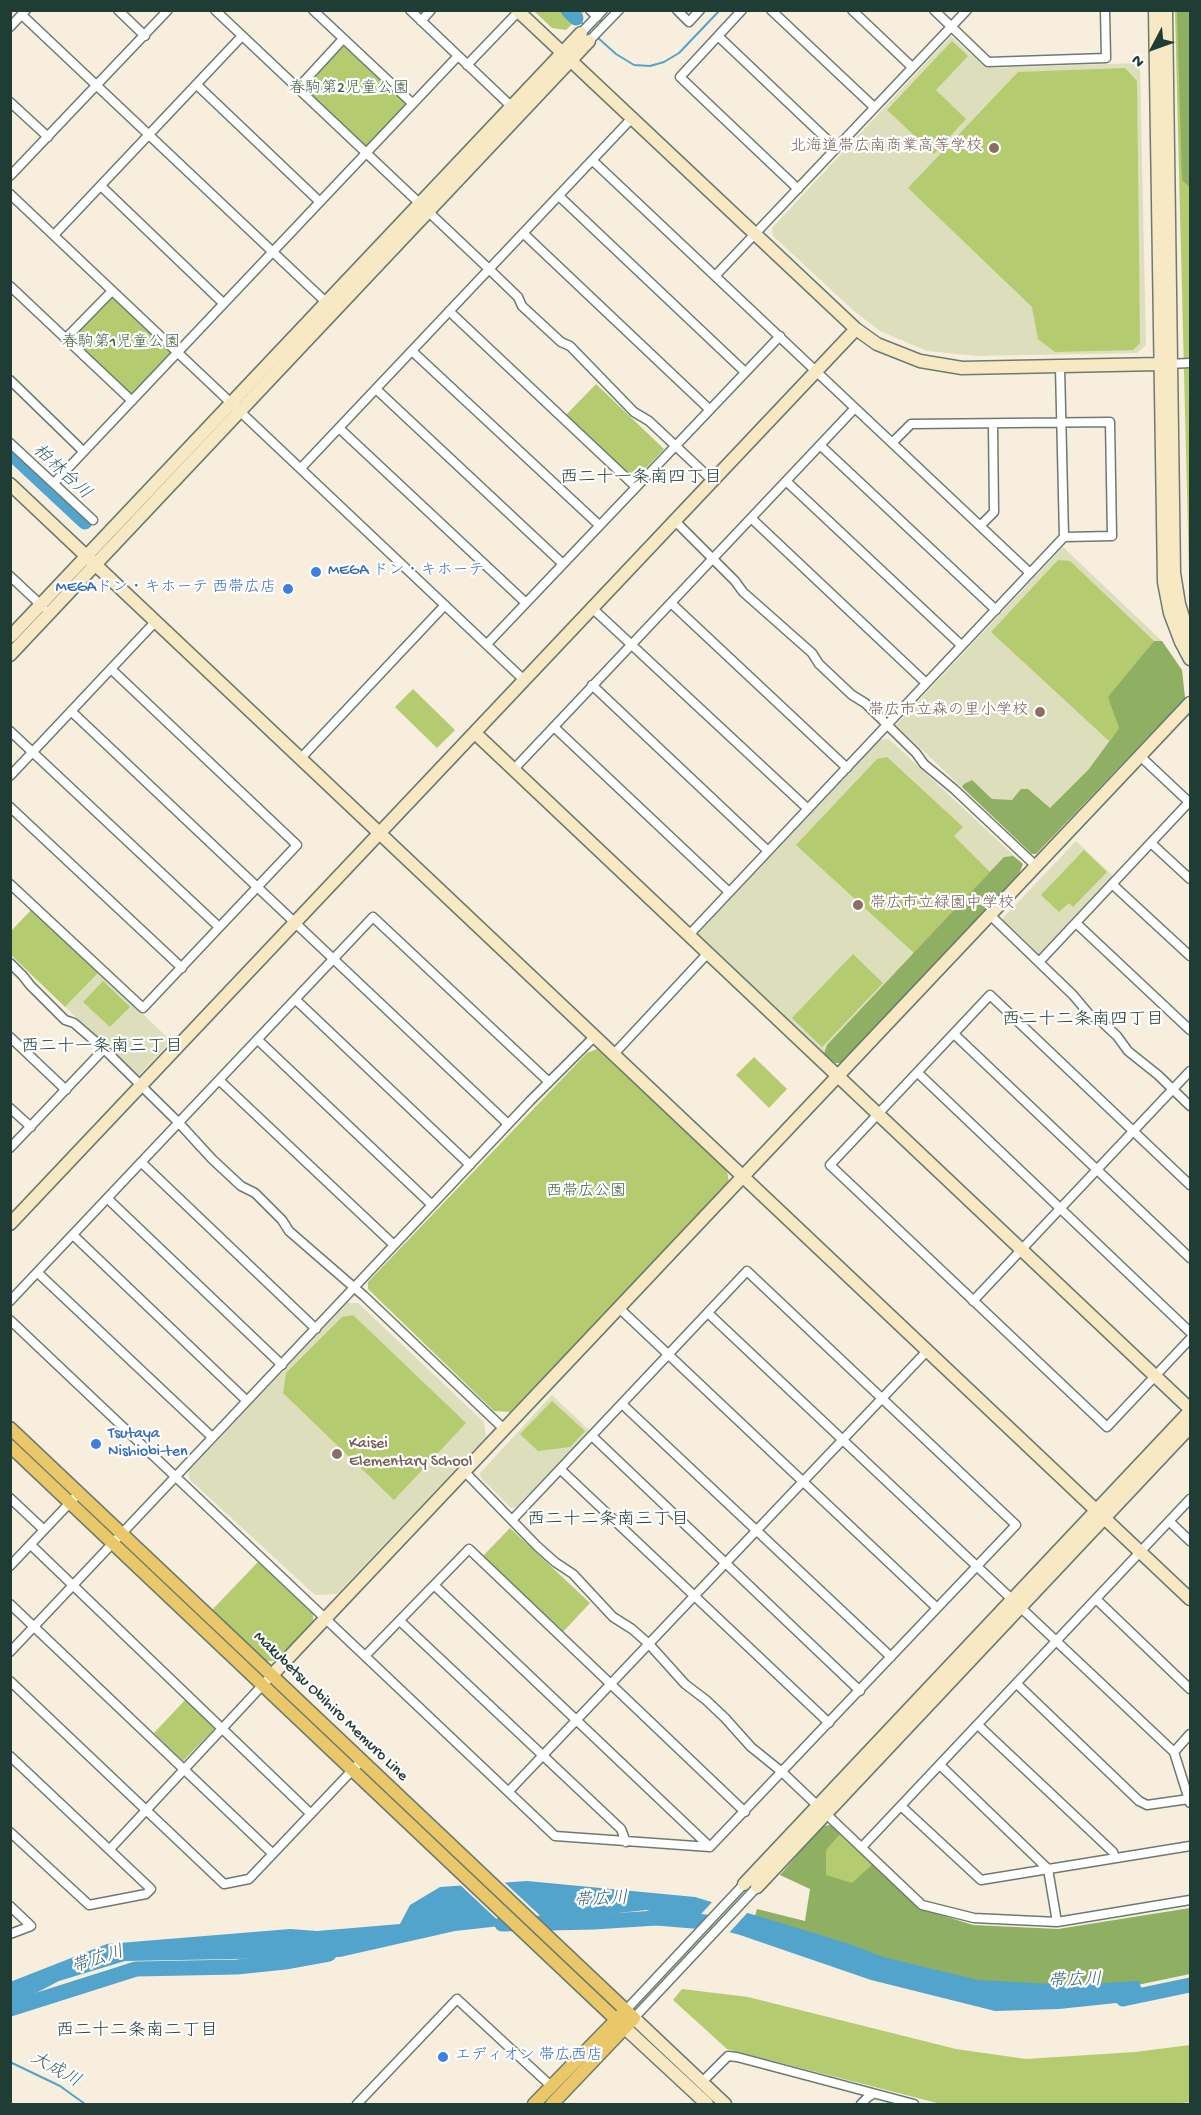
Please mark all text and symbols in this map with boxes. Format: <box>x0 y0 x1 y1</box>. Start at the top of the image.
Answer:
north arrow <box>1123 18 1183 78</box>
text: N <box>1128 50 1150 70</box>
park label: 春駒第2児童公園 <box>289 80 409 100</box>
place label: 北海道帯広南商業高等学校 <box>790 138 982 158</box>
marker: 北海道帯広南商業高等学校 <box>987 141 1001 155</box>
park label: 春駒第1児童公園 <box>62 334 180 354</box>
water label: 柏林台川 <box>27 441 95 505</box>
district label: 西二十一条南四丁目 <box>560 468 722 490</box>
place label: MEGA ドン・キホーテ <box>328 562 484 582</box>
marker: MEGA ドン・キホーテ <box>309 565 323 579</box>
place label: MEGAドン・キホーテ 西帯広店 <box>56 579 276 599</box>
marker: MEGAドン・キホーテ 西帯広店 <box>281 582 295 596</box>
place label: 帯広市立森の里小学校 <box>868 702 1028 722</box>
marker: 帯広市立森の里小学校 <box>1033 705 1047 719</box>
place label: 帯広市立緑園中学校 <box>870 895 1014 915</box>
marker: 帯広市立緑園中学校 <box>851 898 865 912</box>
district label: 西二十二条南四丁目 <box>1002 1010 1164 1032</box>
district label: 西二十一条南三丁目 <box>21 1037 183 1059</box>
park label: 西帯広公園 <box>546 1183 626 1203</box>
place label: Tsutaya Nishiobi-ten <box>108 1425 188 1463</box>
place label: Kaisei Elementary School <box>349 1435 472 1473</box>
marker: Tsutaya Nishiobi-ten <box>89 1437 103 1451</box>
marker: Kaisei Elementary School <box>330 1447 344 1461</box>
district label: 西二十二条南三丁目 <box>527 1510 689 1532</box>
street label: Makubetsu Obihiro Memuro Line <box>249 1628 411 1786</box>
water label: 帯広川 <box>573 1889 629 1913</box>
water label: 帯広川 <box>69 1942 127 1980</box>
water label: 帯広川 <box>1048 1970 1102 1994</box>
district label: 西二十二条南二丁目 <box>56 2021 218 2043</box>
place label: エディオン 帯広西店 <box>455 2047 603 2067</box>
water label: 大成川 <box>26 2048 84 2094</box>
marker: エディオン 帯広西店 <box>436 2050 450 2064</box>

